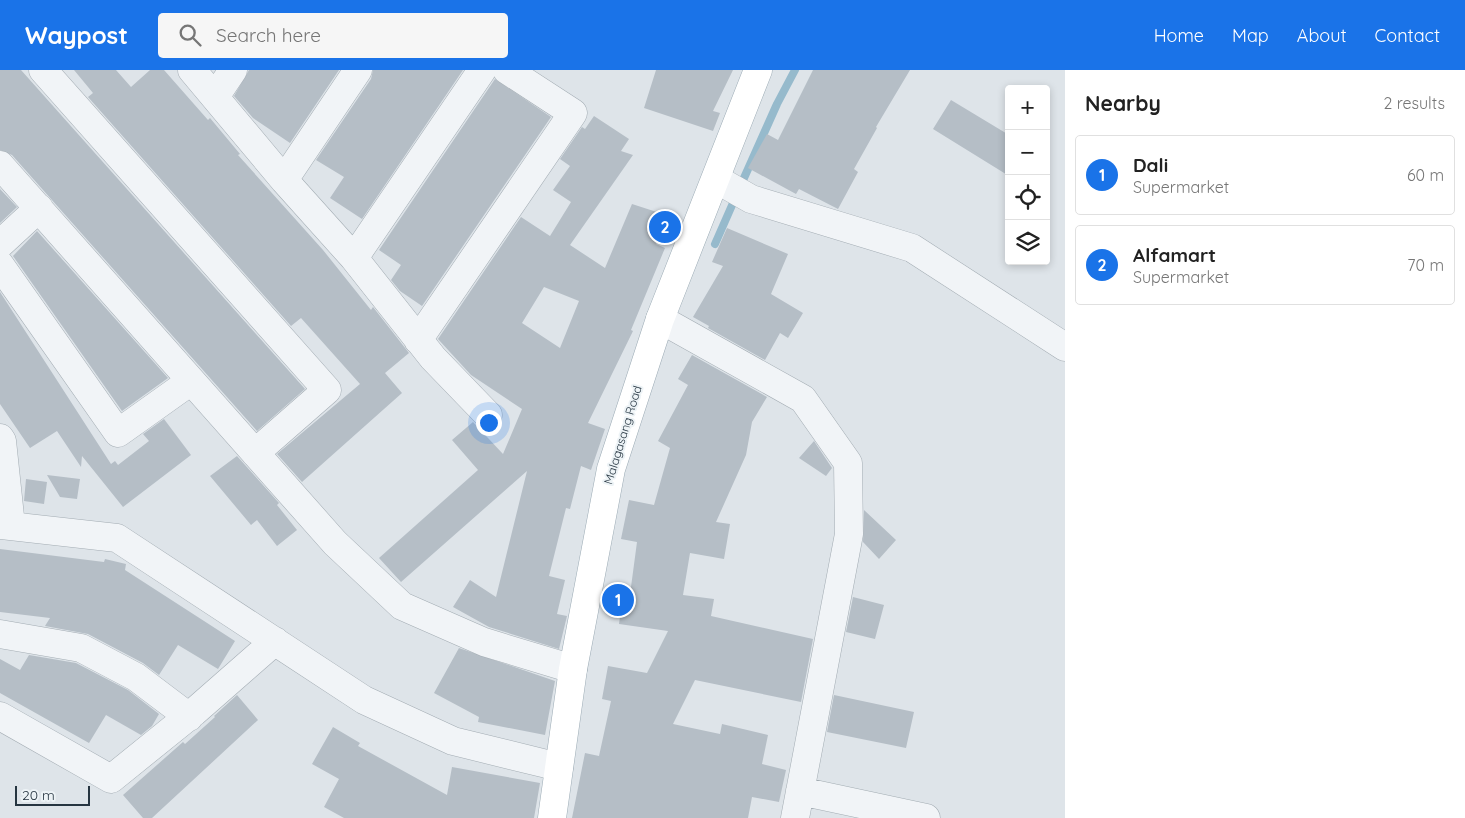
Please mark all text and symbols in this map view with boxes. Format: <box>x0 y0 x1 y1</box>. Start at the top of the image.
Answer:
search box <box>158 13 508 58</box>
text: Waypost <box>25 20 128 50</box>
icon: search <box>176 21 204 49</box>
text: Search here <box>216 23 321 47</box>
text: Home <box>1154 24 1204 47</box>
text: Map <box>1232 24 1269 47</box>
text: About <box>1297 24 1347 47</box>
text: Contact <box>1375 24 1440 47</box>
map controls <box>1005 85 1050 265</box>
button: + <box>1005 85 1050 130</box>
text: Nearby <box>1085 90 1161 116</box>
text: 2 results <box>1383 93 1445 113</box>
button: − <box>1005 130 1050 175</box>
text: Dali <box>1133 153 1168 177</box>
text: 1 <box>1099 165 1105 185</box>
text: 60 m <box>1407 165 1444 185</box>
button: locate <box>1005 175 1050 220</box>
text: Supermarket <box>1133 177 1229 197</box>
pin: 2 <box>649 208 681 246</box>
button: layers <box>1005 220 1050 265</box>
text: Alfamart <box>1133 243 1216 267</box>
text: 2 <box>1097 255 1107 275</box>
text: 70 m <box>1407 255 1444 275</box>
text: Supermarket <box>1133 267 1229 287</box>
street label: Malagasang Road <box>600 384 645 486</box>
your location <box>476 410 502 436</box>
pin: 1 <box>602 581 634 619</box>
scale bar <box>15 783 90 806</box>
text: 20 m <box>22 786 55 804</box>

